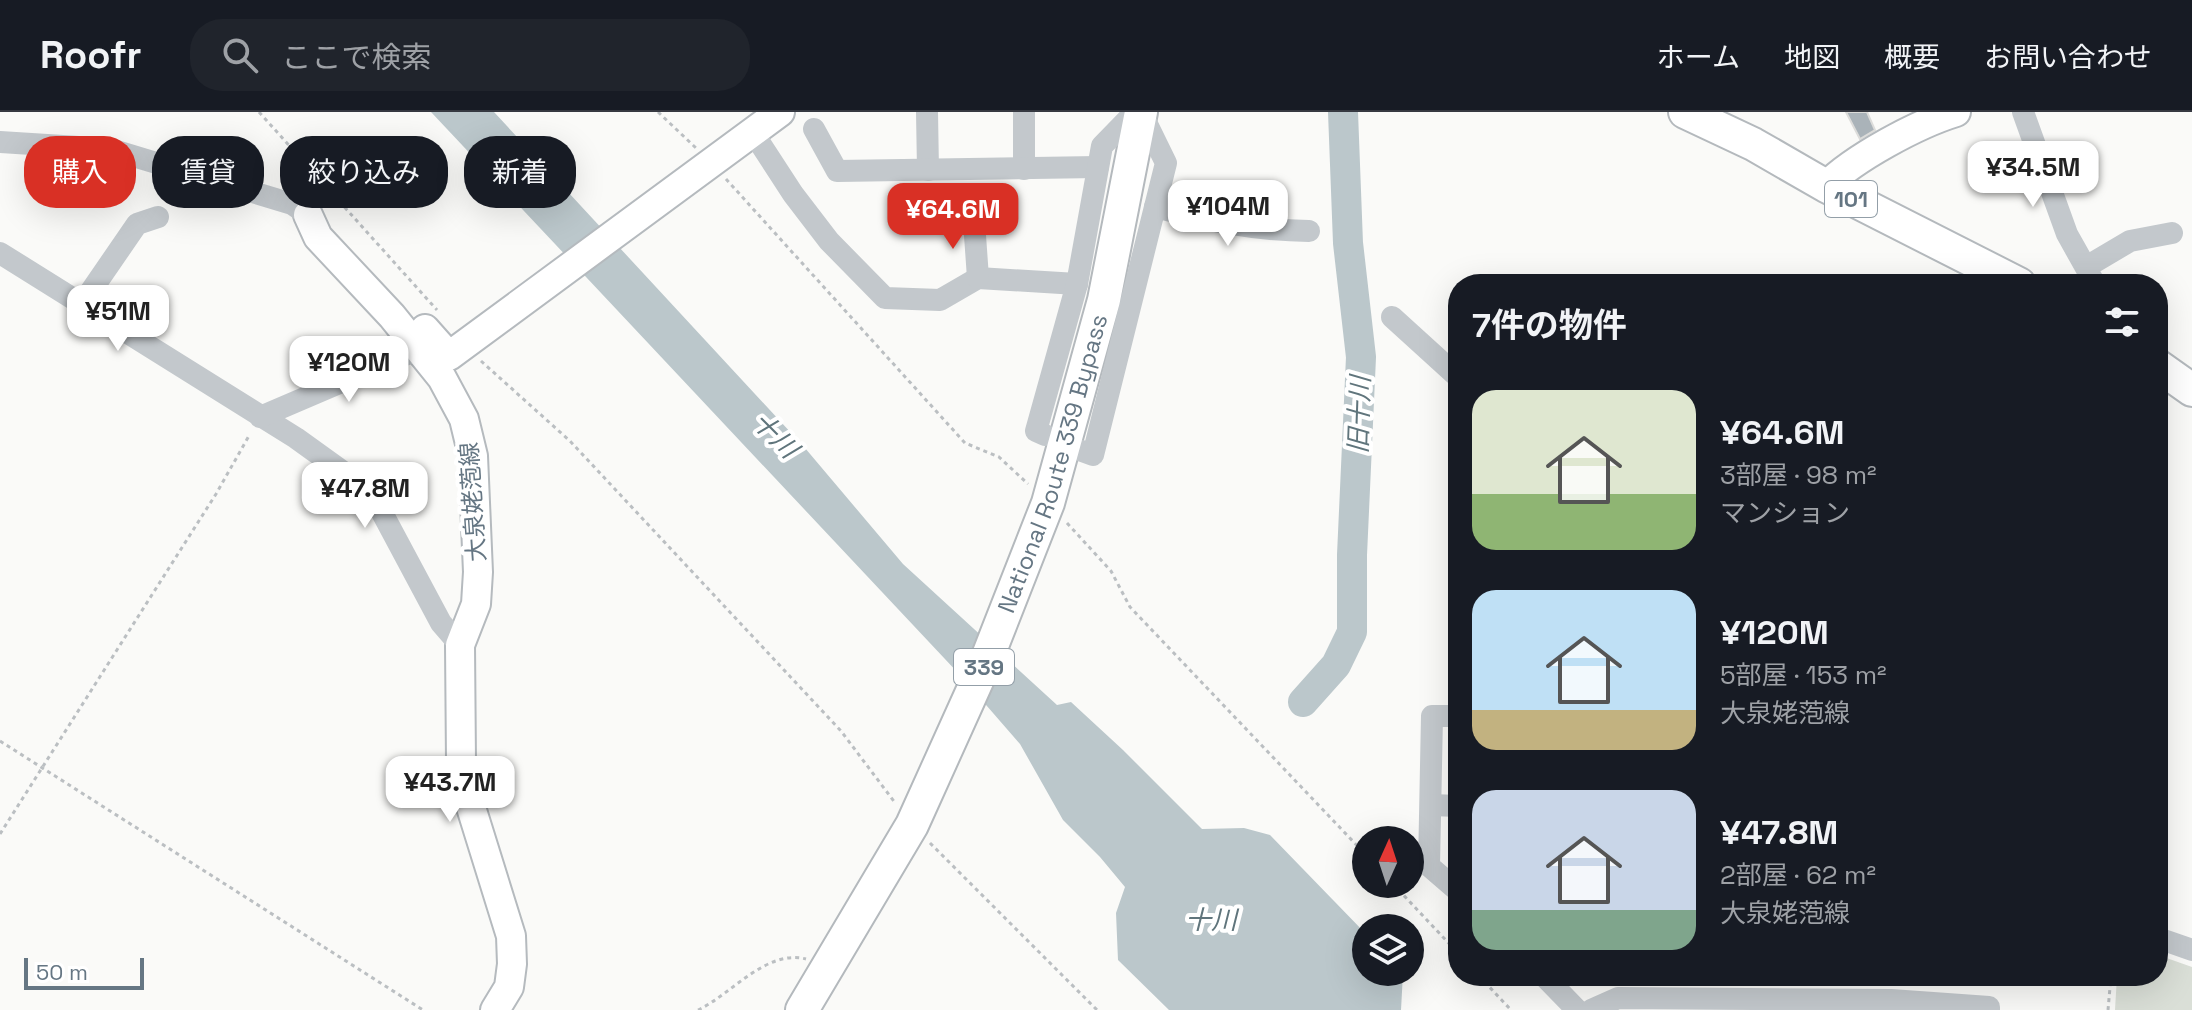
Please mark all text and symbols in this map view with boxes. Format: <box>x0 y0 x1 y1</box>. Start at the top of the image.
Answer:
search box <box>190 19 750 91</box>
text: Roofr <box>40 31 142 79</box>
icon: search <box>218 33 262 77</box>
text: ここで検索 <box>282 38 432 77</box>
text: ホーム <box>1657 39 1740 75</box>
text: 地図 <box>1784 39 1840 75</box>
text: 概要 <box>1884 39 1940 75</box>
text: お問い合わせ <box>1984 39 2152 75</box>
chip: 購入 <box>24 136 136 208</box>
chip: 賃貸 <box>152 136 264 208</box>
chip: 絞り込み <box>280 136 448 208</box>
chip: 新着 <box>464 136 576 208</box>
pin: ¥34.5M <box>1968 141 2098 209</box>
text: ¥34.5M <box>1986 150 2080 184</box>
pin: ¥104M <box>1172 180 1284 248</box>
road number: 101 <box>1825 181 1877 217</box>
pin: ¥64.6M <box>888 183 1018 251</box>
text: ¥104M <box>1186 189 1270 223</box>
text: ¥64.6M <box>905 192 1001 226</box>
pin: ¥51M <box>71 285 165 353</box>
text: ¥51M <box>85 294 151 328</box>
icon: filters <box>2100 300 2144 344</box>
text: 7件の物件 <box>1472 304 1627 347</box>
street label: National Route 339 Bypass <box>990 311 1114 617</box>
pin: ¥120M <box>293 336 405 404</box>
text: ¥120M <box>307 345 391 379</box>
water label: 旧十川 <box>1341 372 1377 455</box>
water label: 十川 <box>745 405 808 468</box>
text: ¥64.6M <box>1720 411 1845 454</box>
icon: home <box>1536 422 1632 518</box>
street label: 大泉姥萢線 <box>453 441 492 563</box>
text: 3部屋 · 98 m² <box>1720 458 1877 492</box>
pin: ¥47.8M <box>300 462 430 530</box>
text: ¥47.8M <box>320 471 410 505</box>
text: マンション <box>1720 496 1850 530</box>
text: ¥120M <box>1720 611 1829 654</box>
icon: home <box>1536 622 1632 718</box>
road number: 339 <box>954 649 1014 685</box>
text: 5部屋 · 153 m² <box>1720 658 1887 692</box>
text: 大泉姥萢線 <box>1720 696 1850 730</box>
pin: ¥43.7M <box>385 756 515 824</box>
text: ¥43.7M <box>404 765 496 799</box>
text: ¥47.8M <box>1720 811 1838 854</box>
icon: home <box>1536 822 1632 918</box>
north arrow <box>1352 826 1424 898</box>
map controls <box>1352 826 1424 986</box>
text: 2部屋 · 62 m² <box>1720 858 1876 892</box>
text: 大泉姥萢線 <box>1720 896 1850 930</box>
water label: 十川 <box>1185 903 1240 937</box>
button: layers <box>1352 914 1424 986</box>
scale bar <box>24 954 144 990</box>
text: 50 m <box>36 958 88 986</box>

